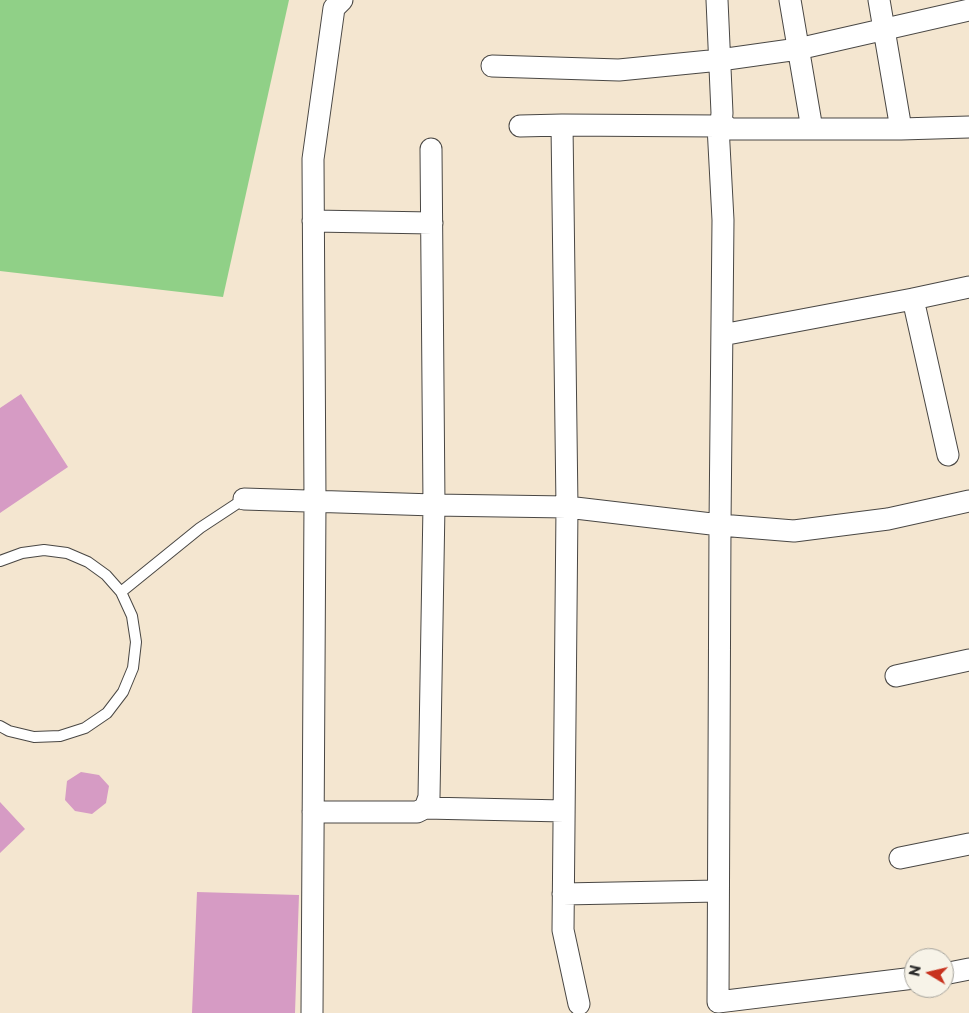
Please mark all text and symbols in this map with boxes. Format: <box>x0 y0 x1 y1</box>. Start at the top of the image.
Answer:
north arrow <box>904 948 954 998</box>
text: N <box>903 964 926 978</box>

